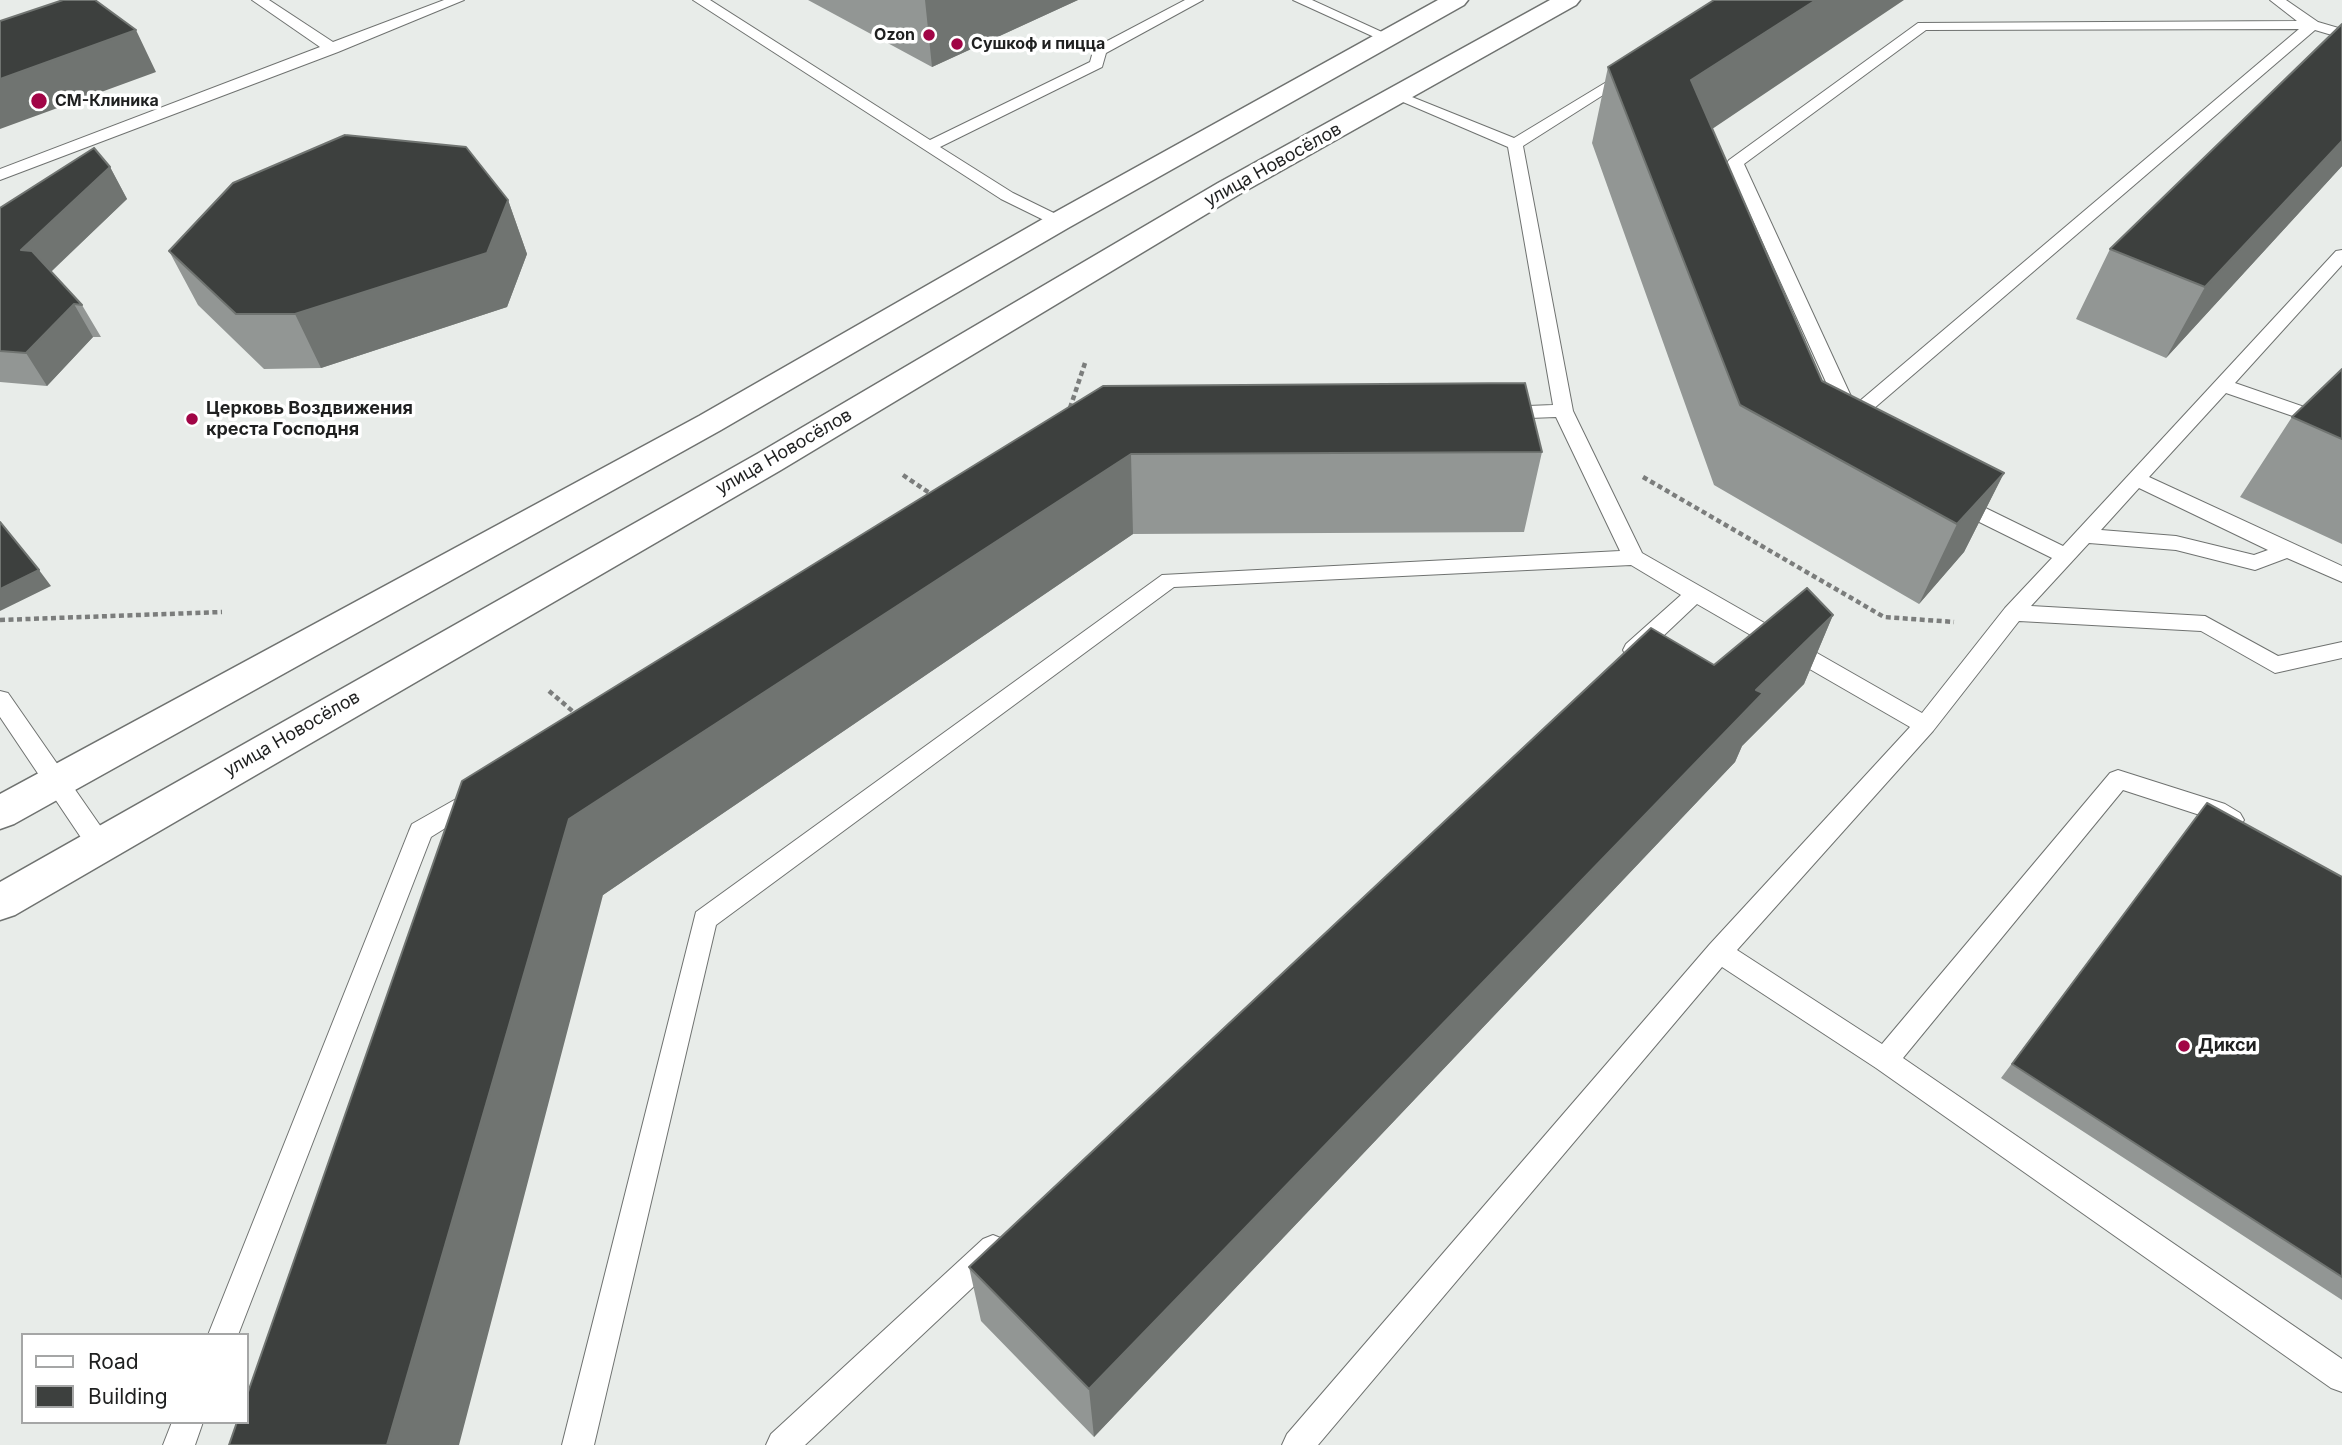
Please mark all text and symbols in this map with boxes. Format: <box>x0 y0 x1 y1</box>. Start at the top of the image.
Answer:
place label: Ozon <box>874 25 915 45</box>
marker: Ozon <box>921 27 937 43</box>
place label: Сушкоф и пицца <box>971 34 1105 54</box>
marker: Сушкоф и пицца <box>949 36 965 52</box>
marker: СМ-Клиника <box>29 91 49 111</box>
place label: СМ-Клиника <box>55 91 159 111</box>
street label: улица Новосёлов <box>1201 118 1345 212</box>
place label: Церковь Воздвижения креста Господня <box>206 398 413 440</box>
street label: улица Новосёлов <box>712 404 856 500</box>
marker: Церковь Воздвижения креста Господня <box>184 411 200 427</box>
street label: улица Новосёлов <box>220 686 364 782</box>
place label: Дикси <box>2198 1035 2257 1057</box>
marker: Дикси <box>2176 1038 2192 1054</box>
legend <box>21 1333 248 1424</box>
text: Road <box>88 1349 139 1374</box>
text: Building <box>88 1384 168 1409</box>

